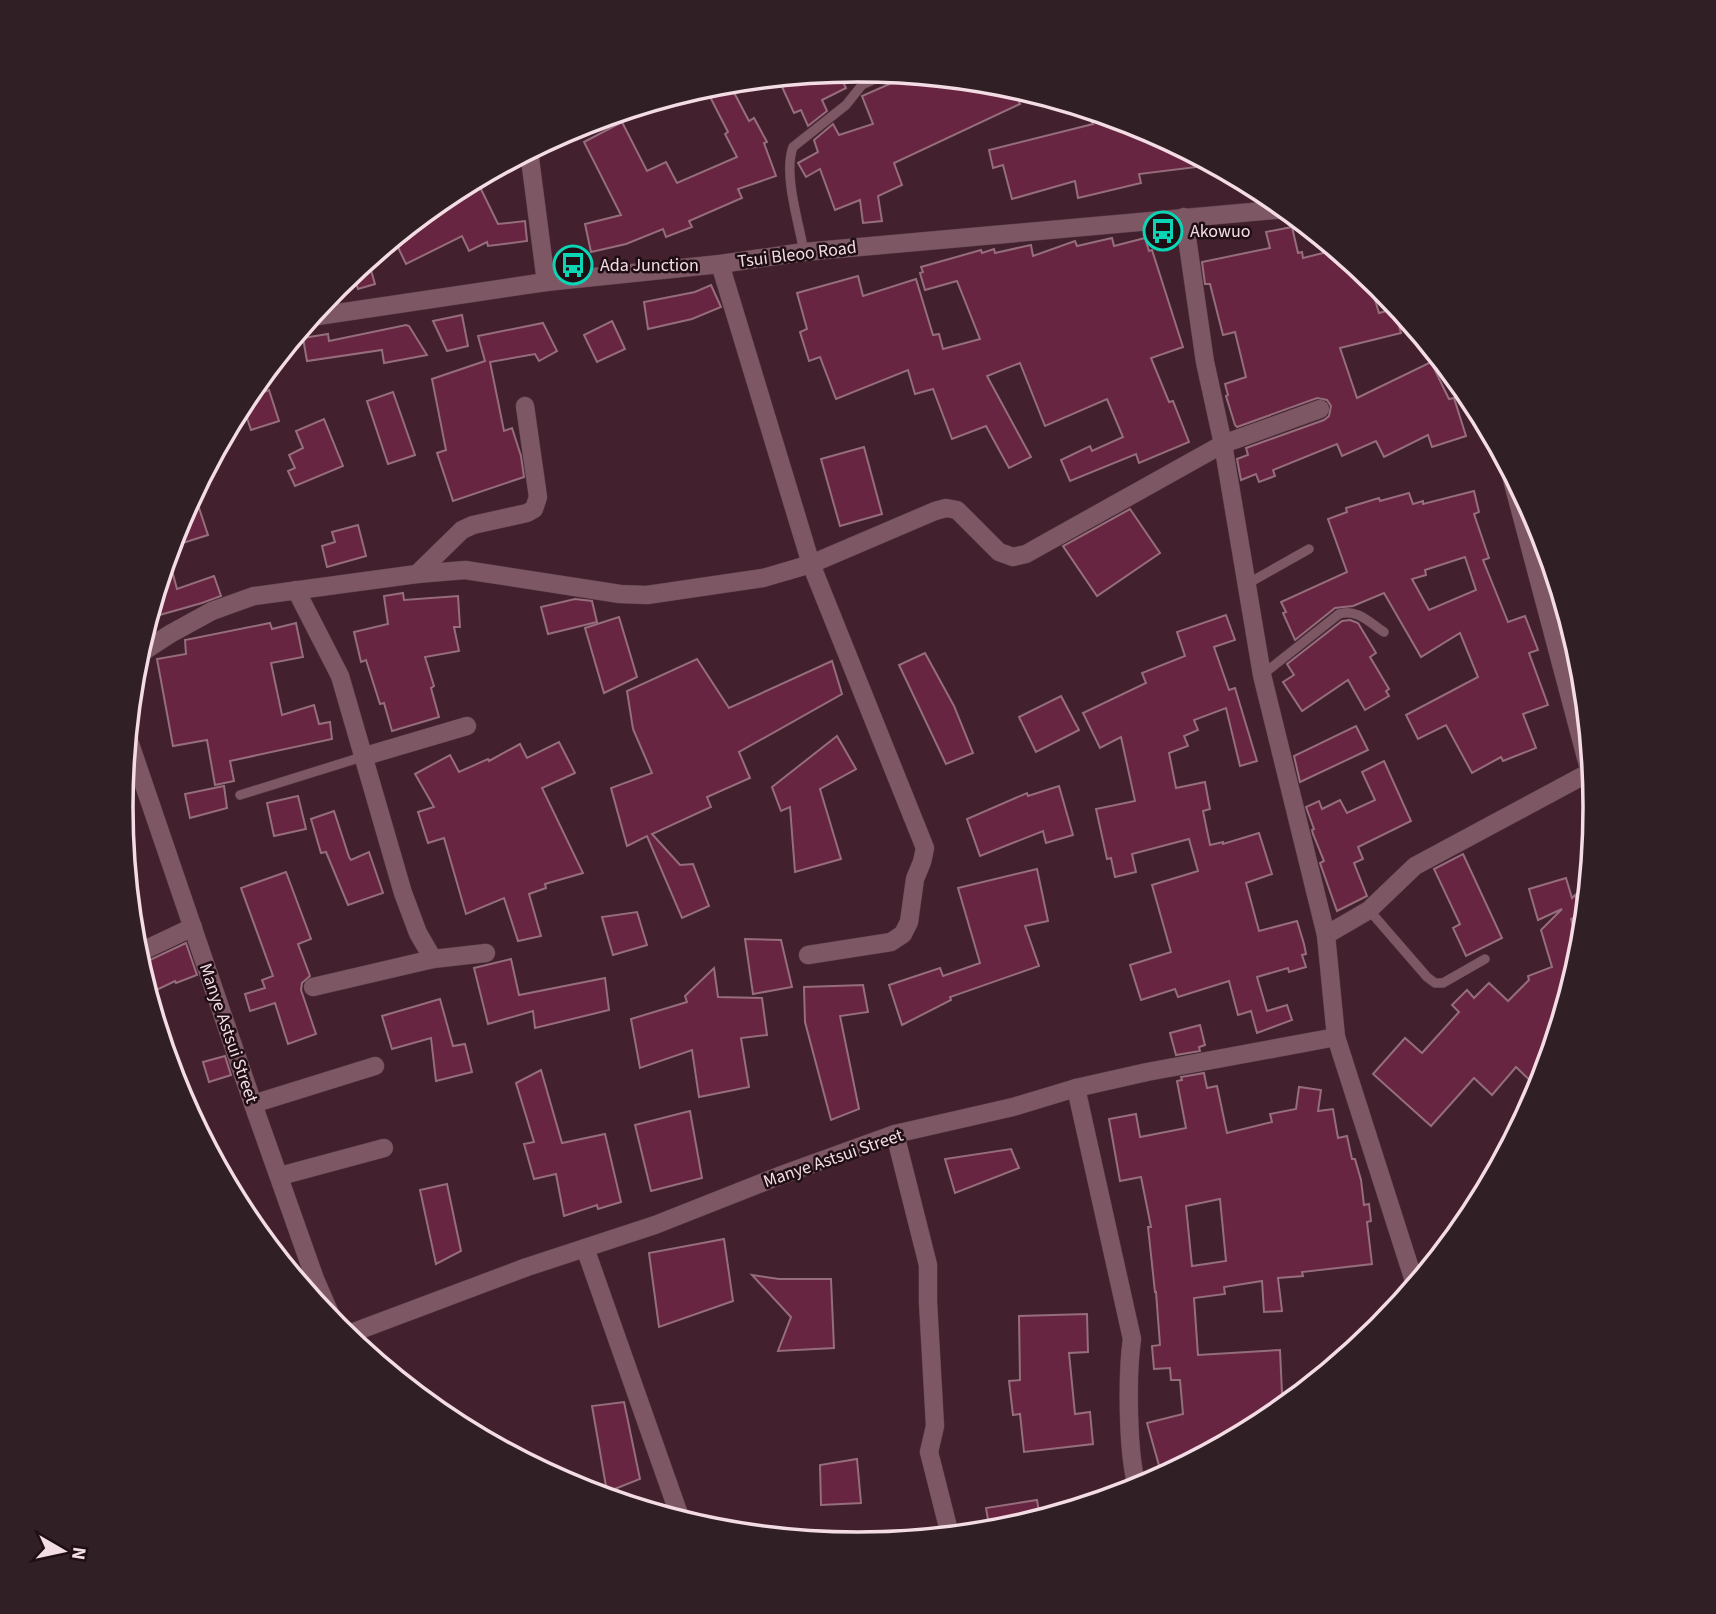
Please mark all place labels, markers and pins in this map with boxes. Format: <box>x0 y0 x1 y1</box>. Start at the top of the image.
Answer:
bus stop icon: Akowuo <box>1142 210 1184 252</box>
place label: Akowuo <box>1190 219 1251 244</box>
bus stop icon: Ada Junction <box>552 244 594 286</box>
place label: Ada Junction <box>600 253 699 278</box>

